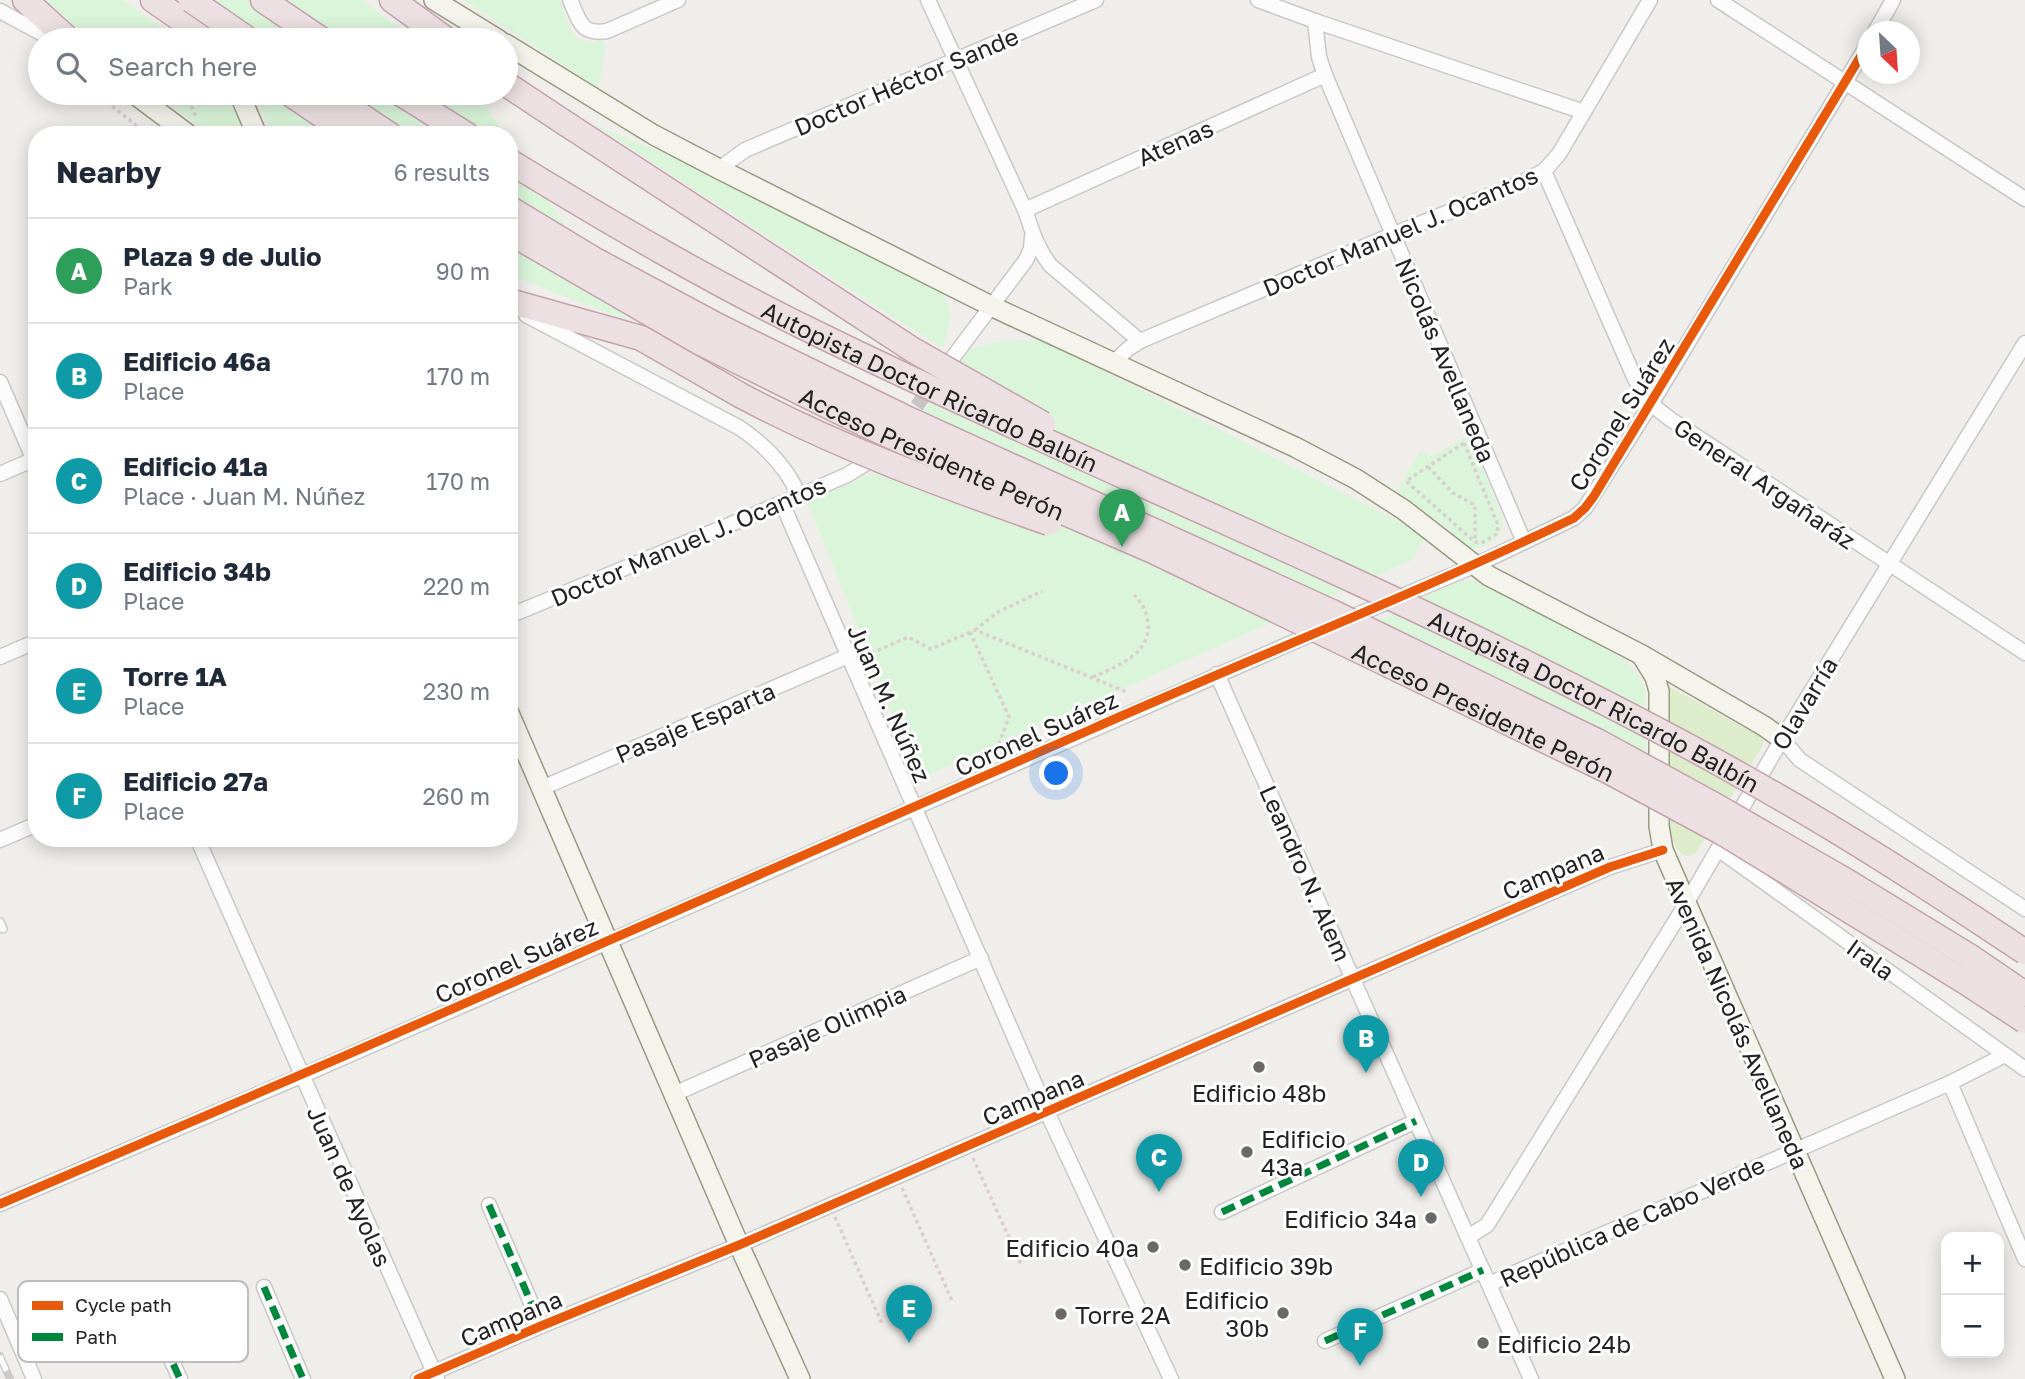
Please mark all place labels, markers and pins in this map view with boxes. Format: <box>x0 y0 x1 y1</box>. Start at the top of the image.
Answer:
pin: A <box>1099 489 1145 547</box>
pin: B <box>1343 1015 1389 1073</box>
marker: Edificio 48b <box>1251 1059 1267 1075</box>
place label: Edificio 48b <box>1192 1078 1326 1107</box>
place label: Edificio 43a <box>1261 1124 1346 1181</box>
pin: C <box>1136 1134 1182 1192</box>
pin: D <box>1398 1139 1444 1197</box>
marker: Edificio 43a <box>1239 1144 1255 1160</box>
place label: Edificio 34a <box>1284 1204 1417 1233</box>
marker: Edificio 34a <box>1423 1210 1439 1226</box>
place label: Edificio 40a <box>1005 1233 1139 1262</box>
marker: Edificio 40a <box>1145 1239 1161 1255</box>
place label: Edificio 39b <box>1199 1251 1333 1280</box>
marker: Edificio 39b <box>1177 1257 1193 1273</box>
pin: E <box>886 1285 932 1343</box>
place label: Edificio 30b <box>1184 1285 1269 1342</box>
place label: Torre 2A <box>1075 1300 1171 1329</box>
marker: Edificio 30b <box>1275 1305 1291 1321</box>
marker: Torre 2A <box>1053 1306 1069 1322</box>
pin: F <box>1337 1308 1383 1366</box>
place label: Edificio 24b <box>1497 1329 1631 1358</box>
marker: Edificio 24b <box>1475 1335 1491 1351</box>

